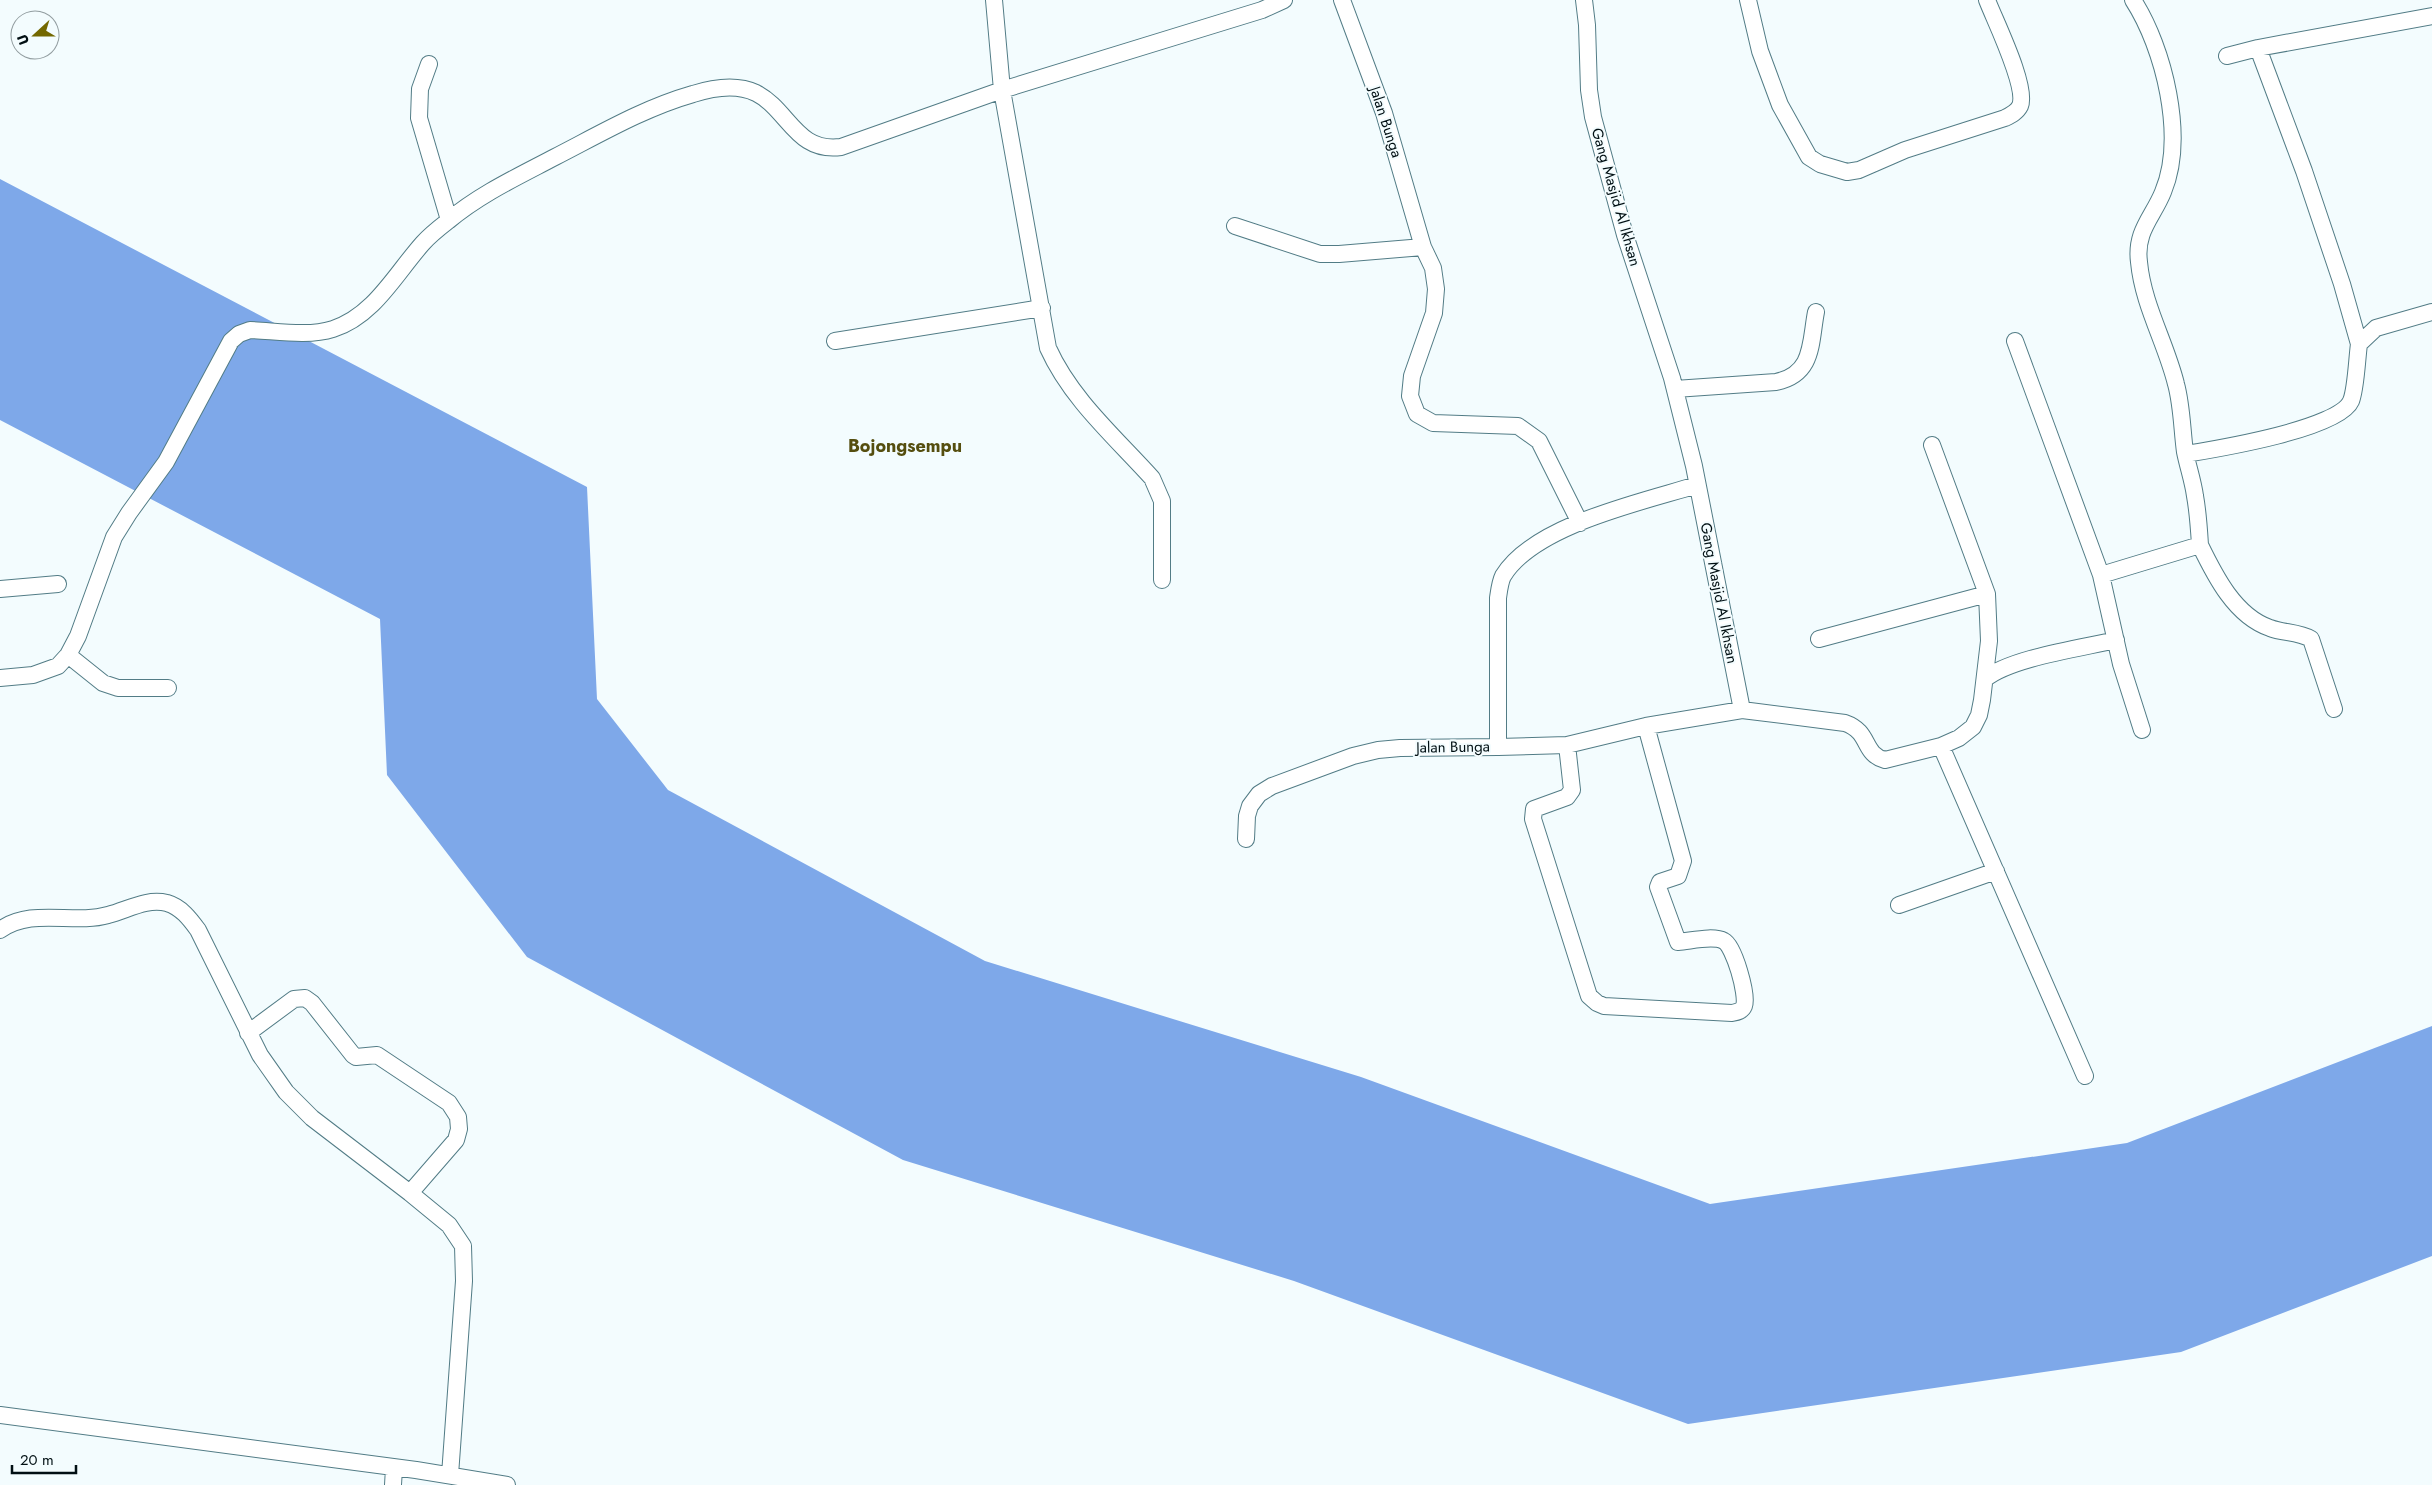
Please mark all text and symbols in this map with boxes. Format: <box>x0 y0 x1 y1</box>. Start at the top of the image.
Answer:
north arrow <box>10 10 60 60</box>
text: U <box>12 31 34 48</box>
street label: Jalan Bunga <box>1364 82 1408 160</box>
street label: Gang Masjid Al Ikhsan <box>1586 125 1646 269</box>
district label: Bojongsempu <box>848 433 962 459</box>
street label: Gang Masjid Al Ikhsan <box>1695 521 1743 665</box>
street label: Jalan Bunga <box>1414 735 1490 759</box>
scale bar <box>12 1442 76 1474</box>
text: 20 m <box>20 1449 54 1471</box>

